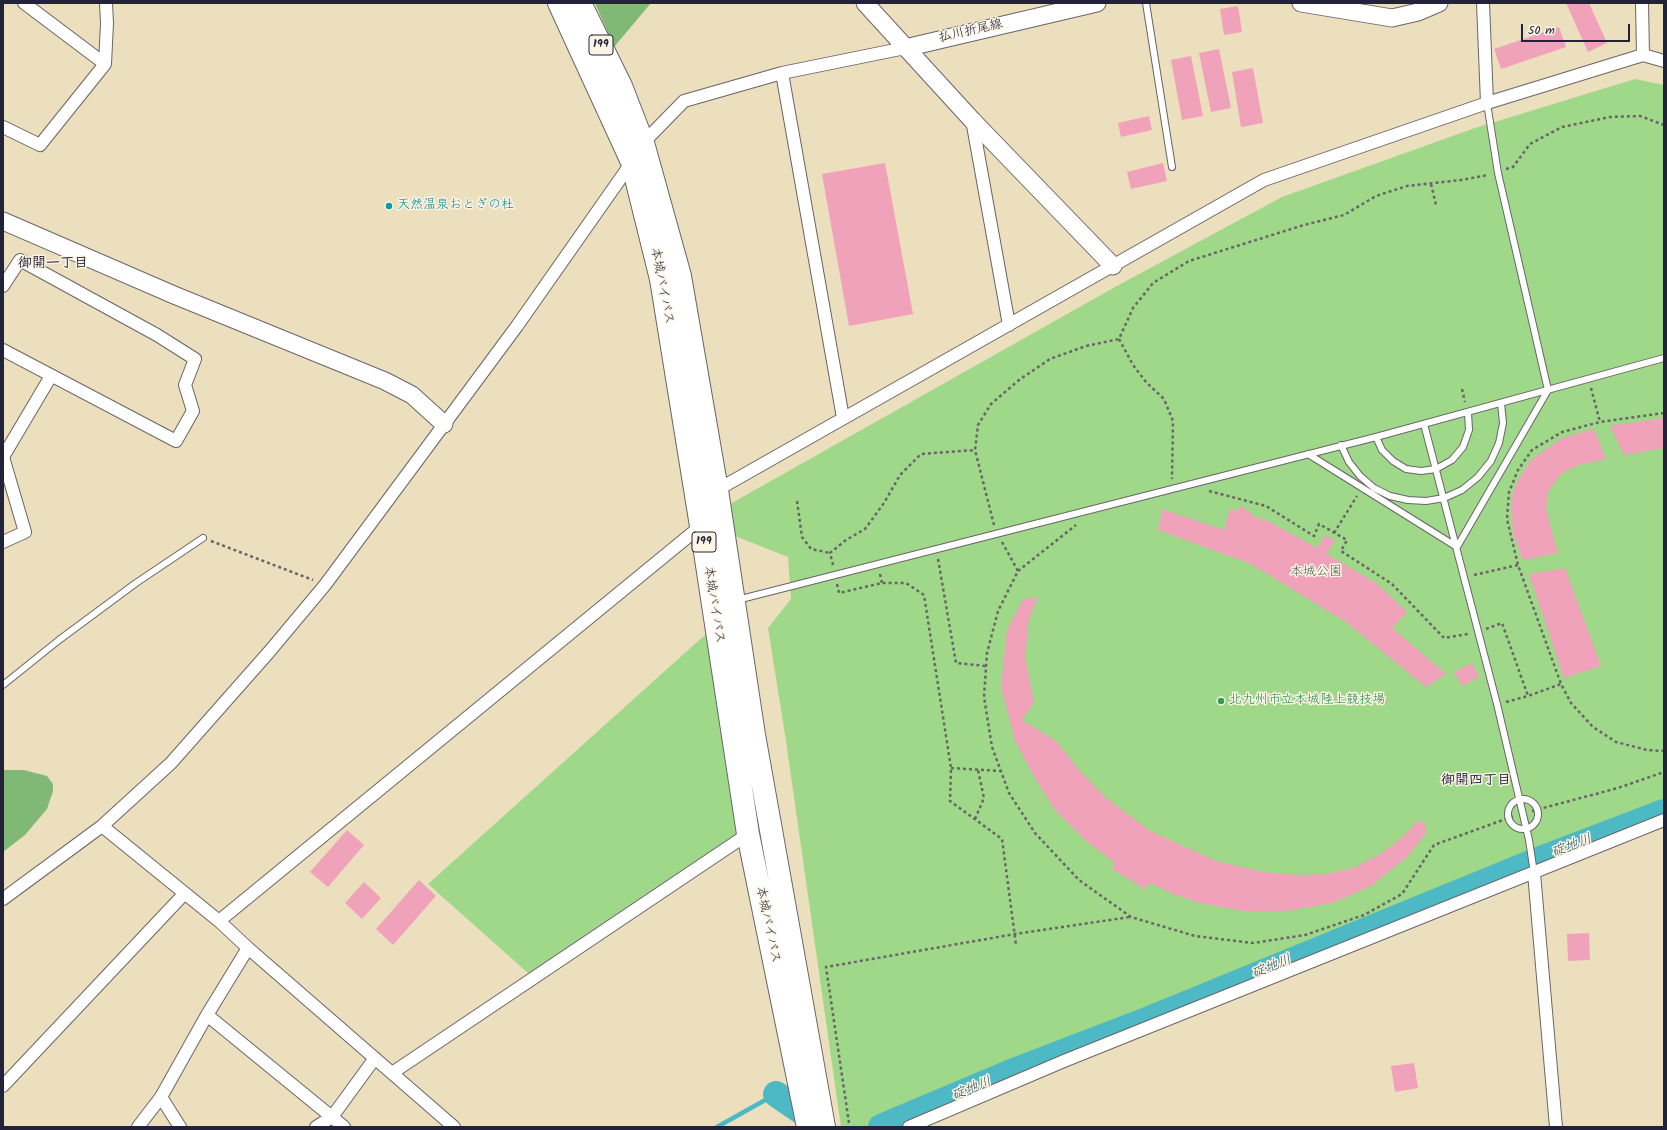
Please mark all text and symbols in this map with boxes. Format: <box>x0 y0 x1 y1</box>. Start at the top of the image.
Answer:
scale bar <box>1523 16 1632 42</box>
street label: 払川折尾線 <box>938 17 1004 47</box>
text: 50 m <box>1528 21 1555 40</box>
road number: 199 <box>589 35 613 55</box>
place label: 天然温泉おとぎの杜 <box>397 198 514 214</box>
marker: 天然温泉おとぎの杜 <box>384 201 394 211</box>
street label: 本城バイパス <box>646 246 676 326</box>
district label: 御開一丁目 <box>18 257 88 273</box>
road number: 199 <box>692 532 716 552</box>
street label: 本城バイパス <box>699 565 727 645</box>
park label: 本城公園 <box>1290 565 1342 581</box>
place label: 北九州市立本城陸上競技場 <box>1229 693 1385 709</box>
marker: 北九州市立本城陸上競技場 <box>1216 696 1226 706</box>
district label: 御開四丁目 <box>1441 774 1511 790</box>
water label: 碇地川 <box>1549 832 1595 862</box>
street label: 本城バイパス <box>751 885 783 965</box>
water label: 碇地川 <box>1249 952 1295 984</box>
water label: 碇地川 <box>949 1074 995 1106</box>

